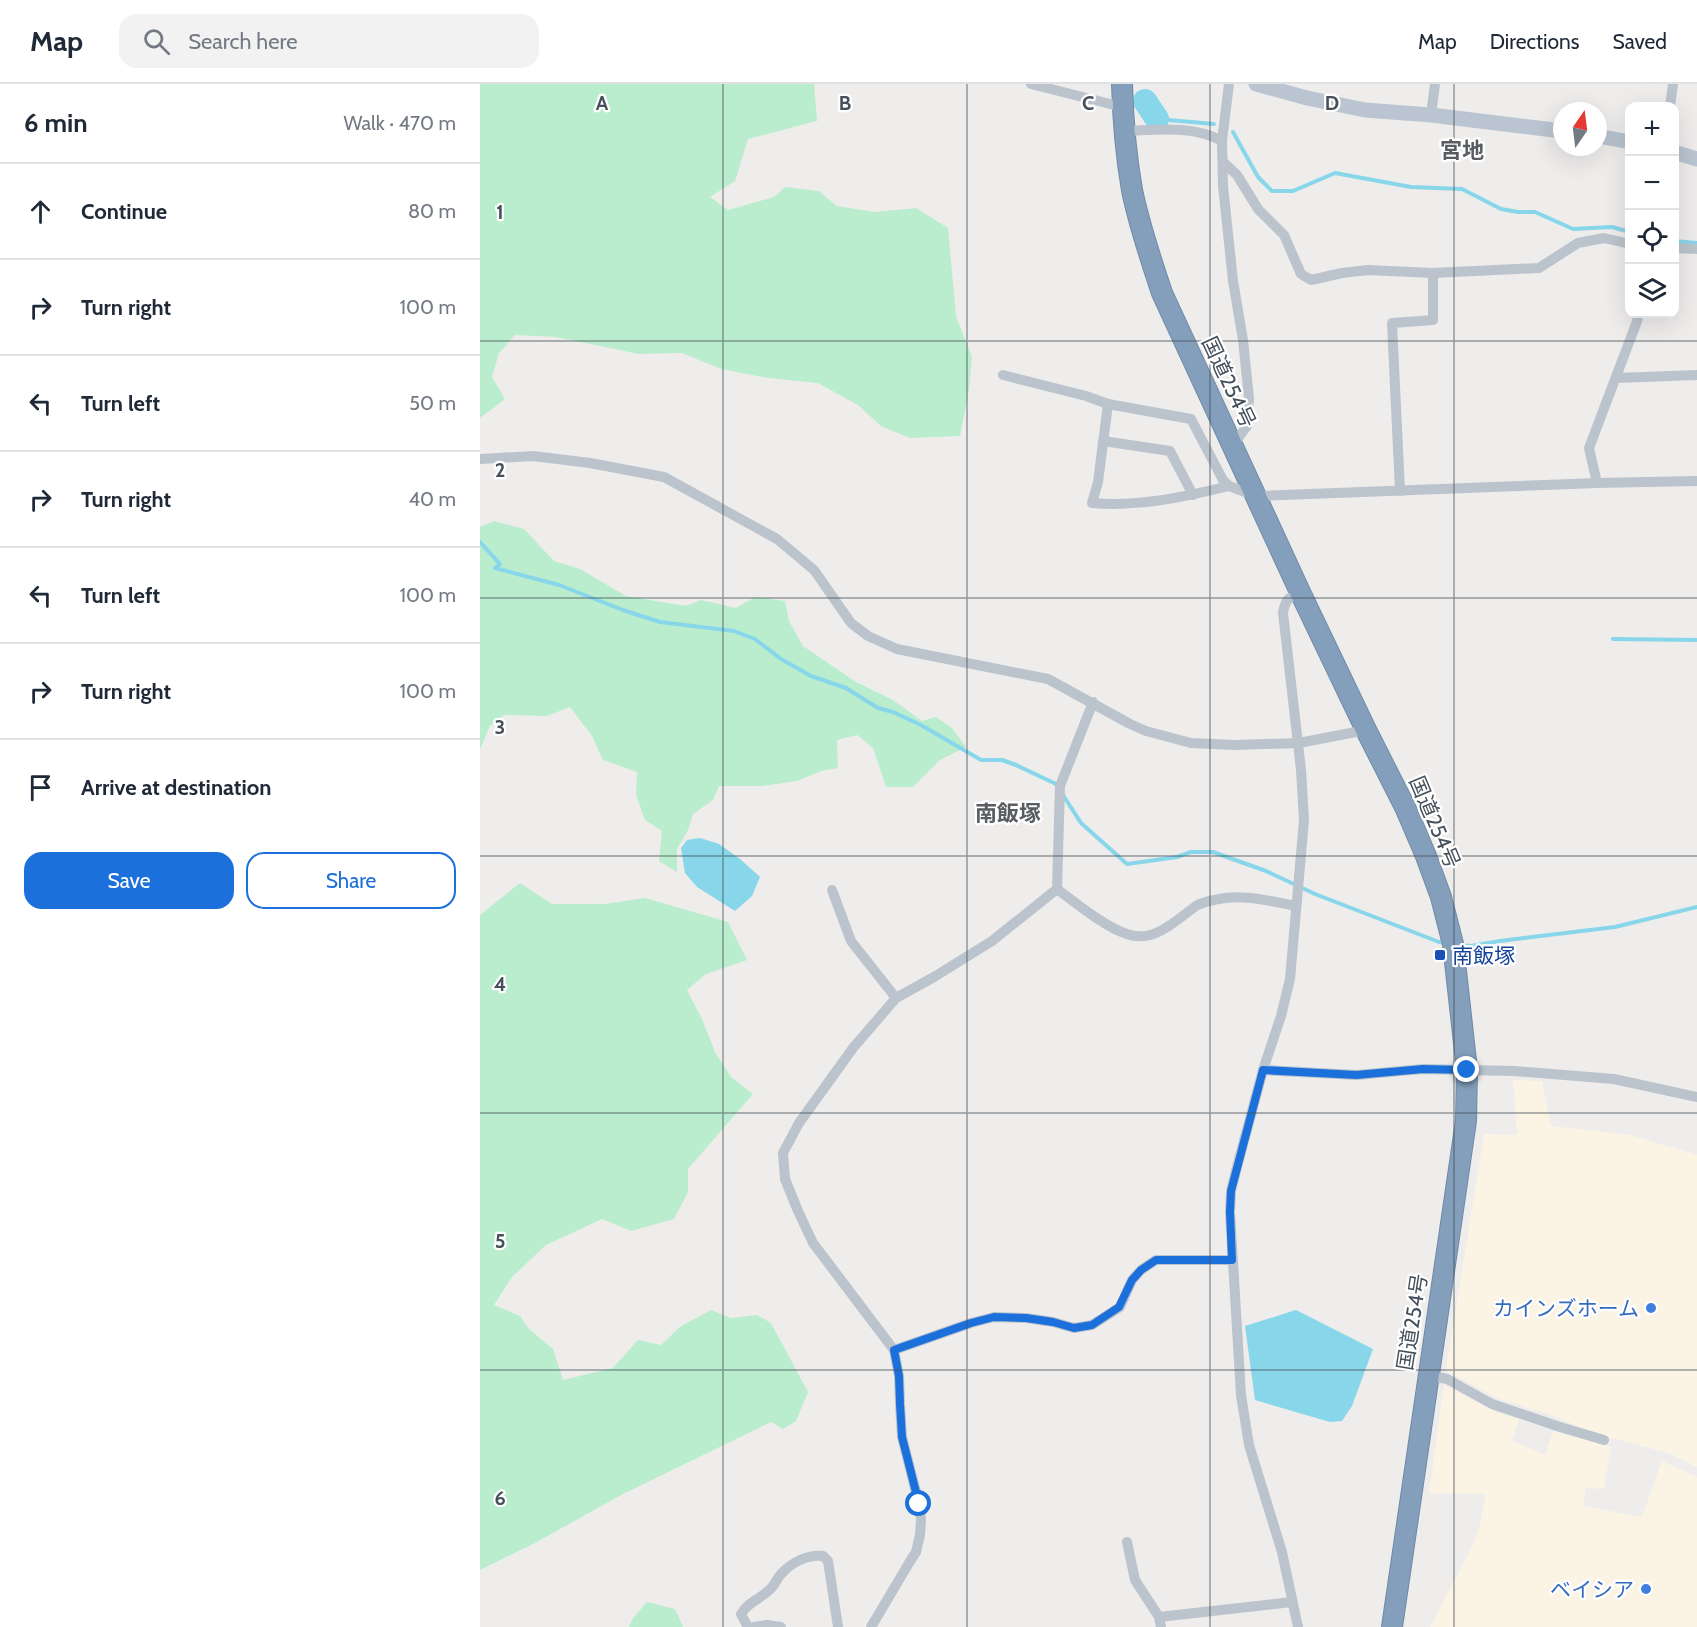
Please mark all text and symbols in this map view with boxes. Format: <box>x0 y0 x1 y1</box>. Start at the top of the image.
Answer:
search box <box>119 14 539 68</box>
text: Map <box>30 24 83 58</box>
icon: search <box>140 25 173 58</box>
text: Search here <box>188 28 297 55</box>
text: Map <box>1418 29 1457 54</box>
text: Directions <box>1490 29 1579 54</box>
text: Saved <box>1612 29 1667 54</box>
text: A <box>596 91 609 115</box>
text: B <box>839 91 851 115</box>
text: C <box>1082 91 1094 115</box>
text: D <box>1325 91 1339 115</box>
north arrow <box>1553 102 1607 156</box>
map controls <box>1625 102 1679 318</box>
button: + <box>1625 102 1679 156</box>
text: 6 min <box>24 107 88 139</box>
text: Walk · 470 m <box>343 111 456 135</box>
district label: 宮地 <box>1440 137 1484 164</box>
button: − <box>1625 156 1679 210</box>
icon: ahead <box>24 195 57 228</box>
text: Continue <box>81 198 167 225</box>
text: 80 m <box>408 199 456 223</box>
text: 1 <box>496 200 504 224</box>
button: locate <box>1625 210 1679 264</box>
button: layers <box>1625 264 1679 318</box>
icon: right <box>24 291 57 324</box>
text: Turn right <box>81 294 171 321</box>
text: 100 m <box>400 295 456 319</box>
street label: 国道254号 <box>1197 333 1261 431</box>
icon: left <box>24 387 57 420</box>
text: Turn left <box>81 390 160 417</box>
text: 50 m <box>409 391 456 415</box>
text: 2 <box>495 458 505 482</box>
icon: right <box>24 483 57 516</box>
text: Turn right <box>81 486 171 513</box>
text: 40 m <box>408 487 456 511</box>
icon: left <box>24 579 57 612</box>
text: Turn left <box>81 582 160 609</box>
text: 100 m <box>400 583 456 607</box>
icon: right <box>24 675 57 708</box>
text: Turn right <box>81 678 171 705</box>
text: 100 m <box>400 679 456 703</box>
text: 3 <box>495 715 505 739</box>
icon: arrive <box>24 771 57 804</box>
street label: 国道254号 <box>1404 772 1466 872</box>
text: Arrive at destination <box>81 774 271 801</box>
district label: 南飯塚 <box>975 800 1041 827</box>
button: Save <box>24 852 234 909</box>
button: Share <box>246 852 456 909</box>
place label: 南飯塚 <box>1452 943 1515 968</box>
marker: 南飯塚 <box>1433 948 1447 962</box>
text: 4 <box>494 972 506 996</box>
route end <box>1453 1056 1479 1082</box>
text: 5 <box>495 1229 505 1253</box>
street label: 国道254号 <box>1392 1272 1432 1372</box>
place label: カインズホーム <box>1493 1296 1639 1321</box>
marker: カインズホーム <box>1644 1301 1658 1315</box>
text: 6 <box>494 1486 506 1510</box>
route start <box>905 1490 931 1516</box>
place label: ベイシア <box>1550 1577 1634 1602</box>
marker: ベイシア <box>1639 1582 1653 1596</box>

